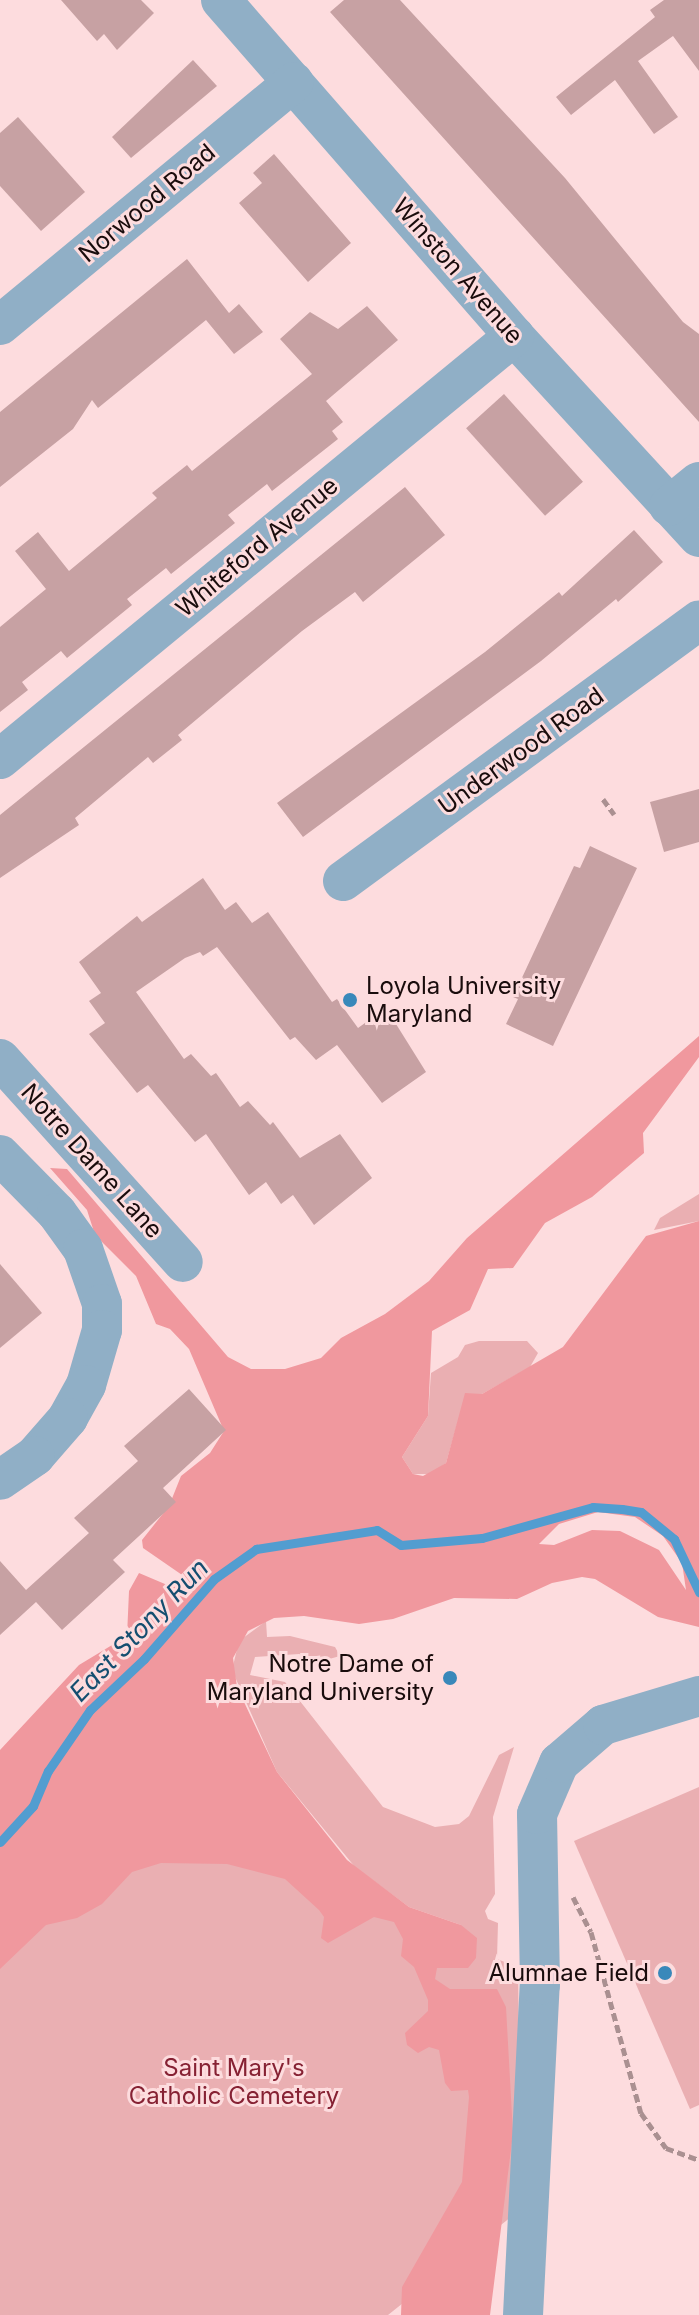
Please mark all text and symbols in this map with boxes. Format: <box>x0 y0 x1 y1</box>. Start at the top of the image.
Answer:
street label: Norwood Road <box>73 138 221 268</box>
street label: Winston Avenue <box>387 192 529 350</box>
street label: Whiteford Avenue <box>170 471 344 623</box>
street label: Underwood Road <box>433 681 609 821</box>
place label: Loyola University Maryland <box>366 972 561 1028</box>
marker: Loyola University Maryland <box>341 991 359 1009</box>
street label: Notre Dame Lane <box>15 1078 169 1244</box>
water label: East Stony Run <box>63 1552 215 1708</box>
place label: Notre Dame of Maryland University <box>207 1650 434 1706</box>
marker: Notre Dame of Maryland University <box>441 1669 459 1687</box>
place label: Alumnae Field <box>489 1959 649 1987</box>
marker: Alumnae Field <box>656 1964 674 1982</box>
park label: Saint Mary's Catholic Cemetery <box>129 2054 339 2110</box>

